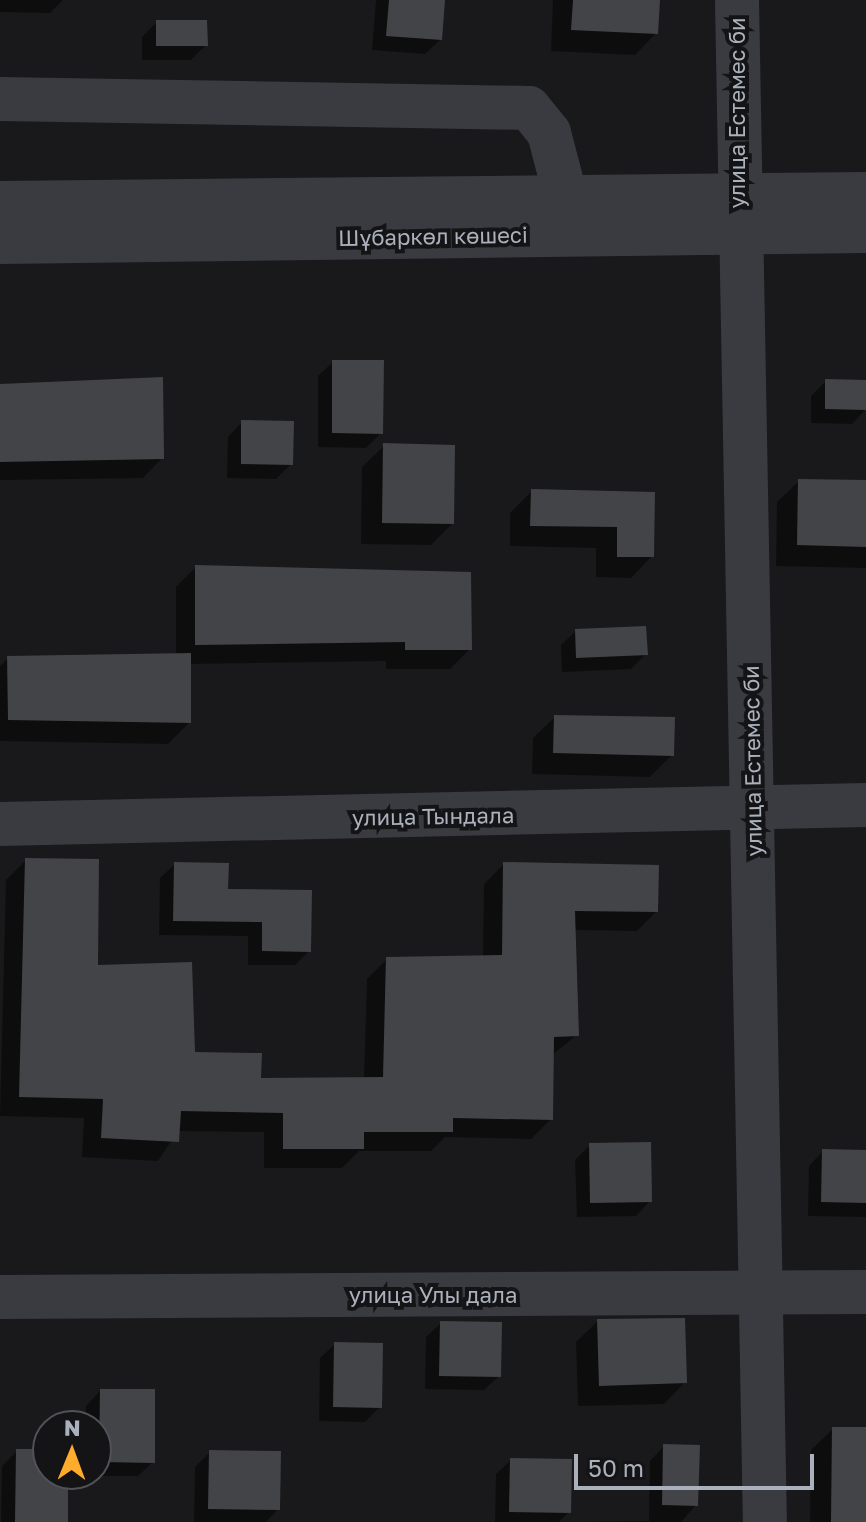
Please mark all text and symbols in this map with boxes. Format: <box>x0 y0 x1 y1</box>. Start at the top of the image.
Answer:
street label: улица Естемес би <box>724 17 750 209</box>
street label: Шұбаркөл көшесі <box>338 221 528 251</box>
street label: улица Естемес би <box>737 665 767 857</box>
street label: улица Тындала <box>352 801 514 831</box>
street label: улица Улы дала <box>349 1282 517 1308</box>
north arrow <box>32 1410 112 1490</box>
text: N <box>64 1414 81 1441</box>
scale bar <box>578 1438 818 1488</box>
text: 50 m <box>588 1453 644 1482</box>

